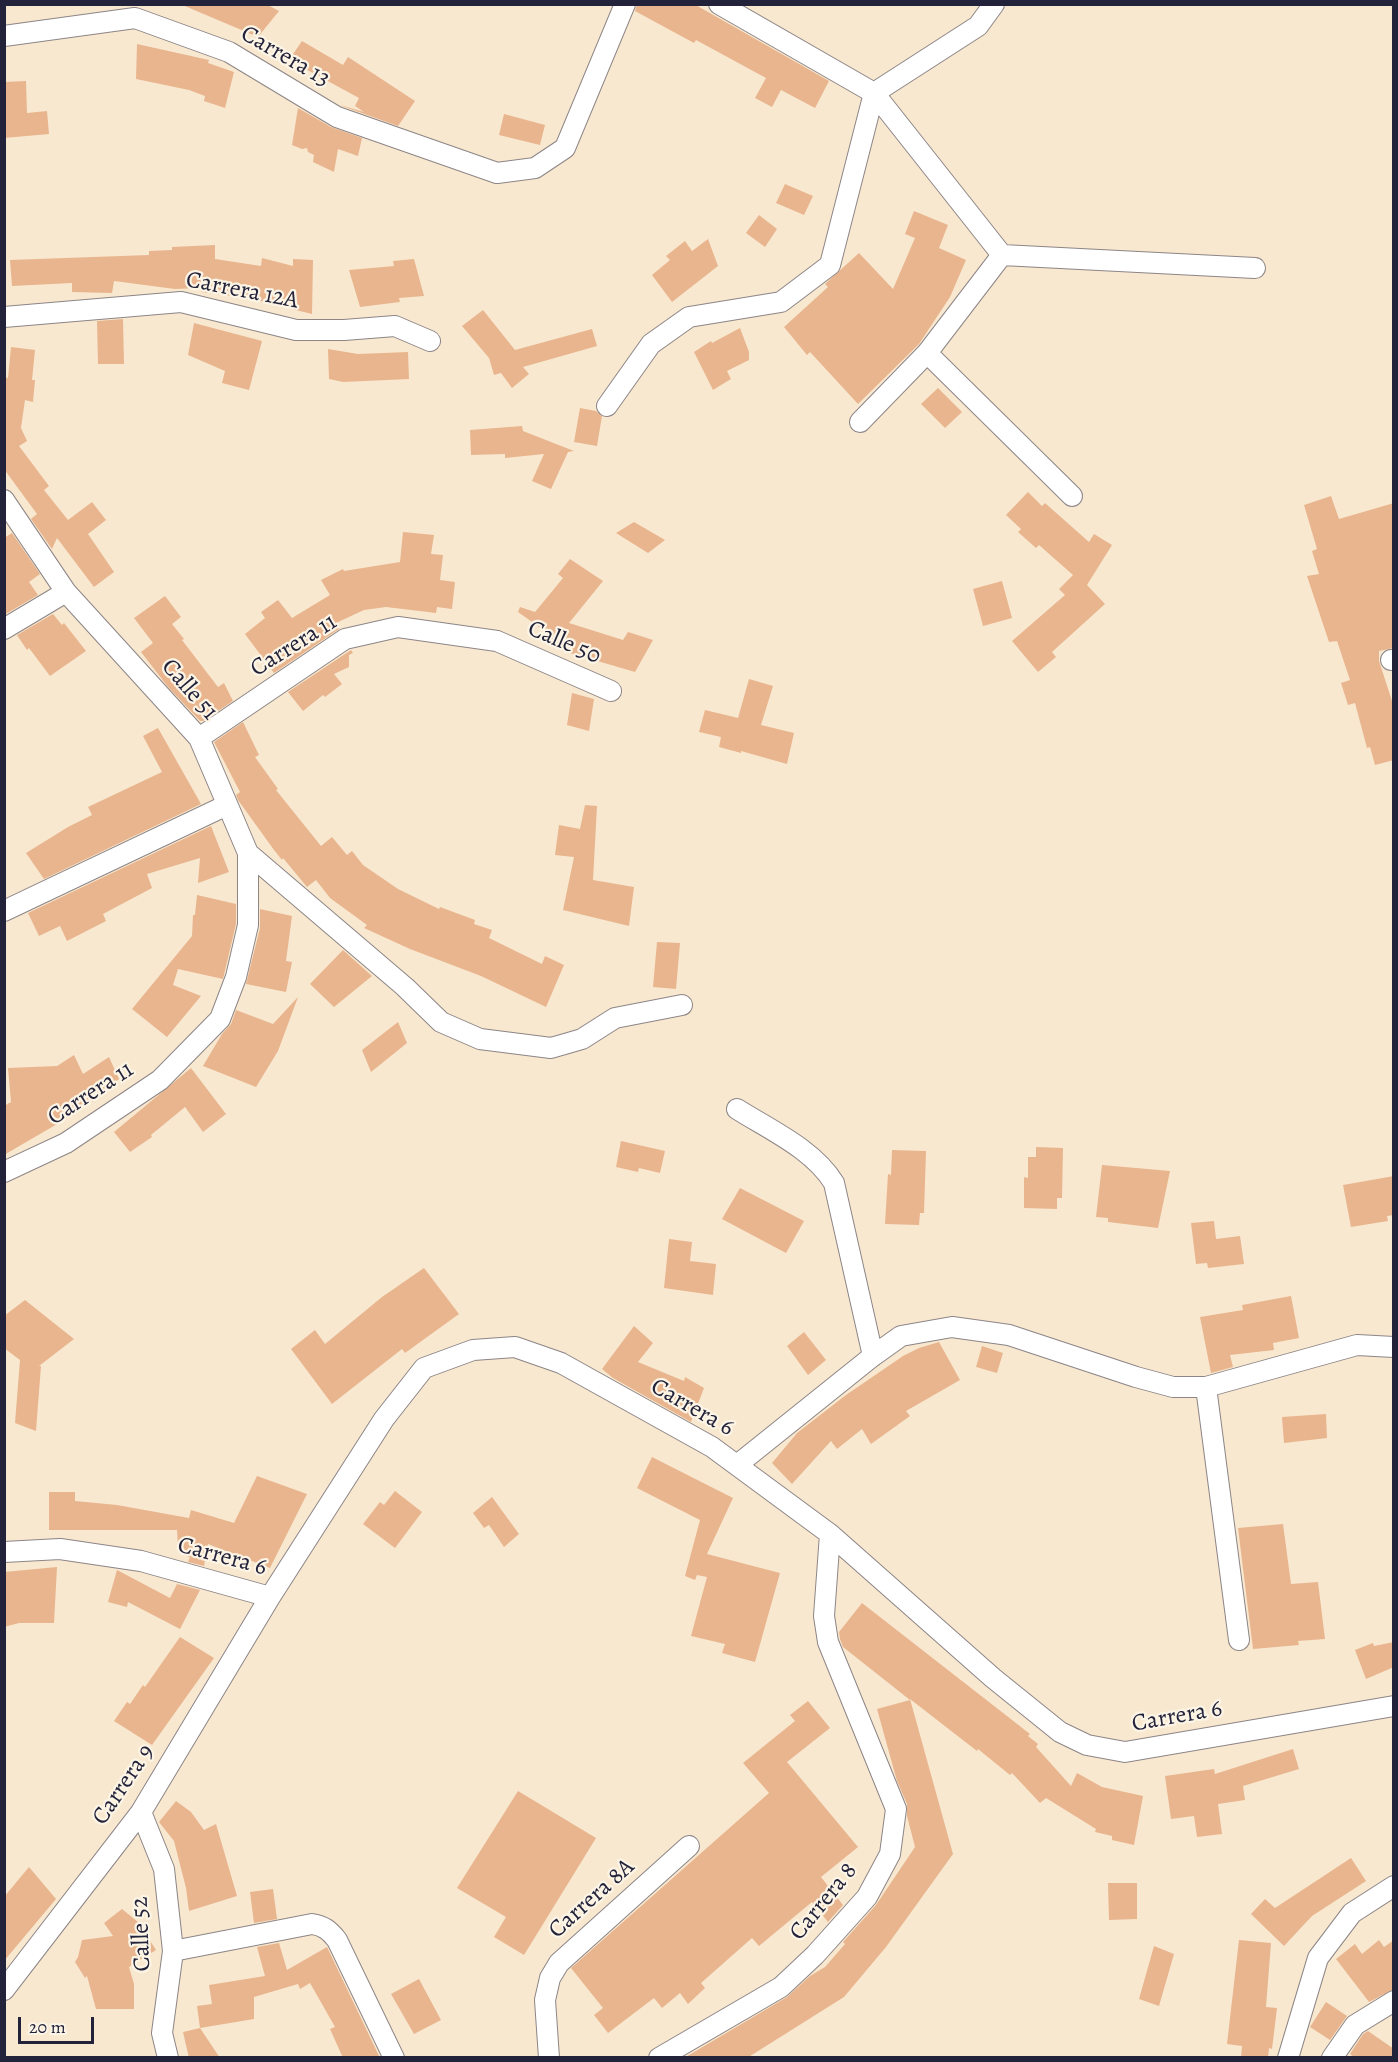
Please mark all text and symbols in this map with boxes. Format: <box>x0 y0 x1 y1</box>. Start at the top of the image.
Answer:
street label: Carrera 13 <box>235 20 335 94</box>
street label: Carrera 12A <box>183 266 301 316</box>
street label: Carrera 11 <box>245 608 343 684</box>
street label: Calle 50 <box>523 615 605 671</box>
street label: Calle 51 <box>155 653 223 727</box>
street label: Carrera 11 <box>43 1056 139 1132</box>
street label: Carrera 6 <box>645 1373 739 1443</box>
street label: Carrera 6 <box>174 1531 270 1583</box>
street label: Carrera 6 <box>1130 1695 1224 1739</box>
street label: Carrera 9 <box>87 1739 161 1831</box>
street label: Carrera 8A <box>543 1853 641 1945</box>
street label: Carrera 8 <box>784 1857 864 1947</box>
street label: Calle 52 <box>126 1896 158 1972</box>
scale bar <box>21 2005 98 2043</box>
text: 20 m <box>29 2015 66 2039</box>

